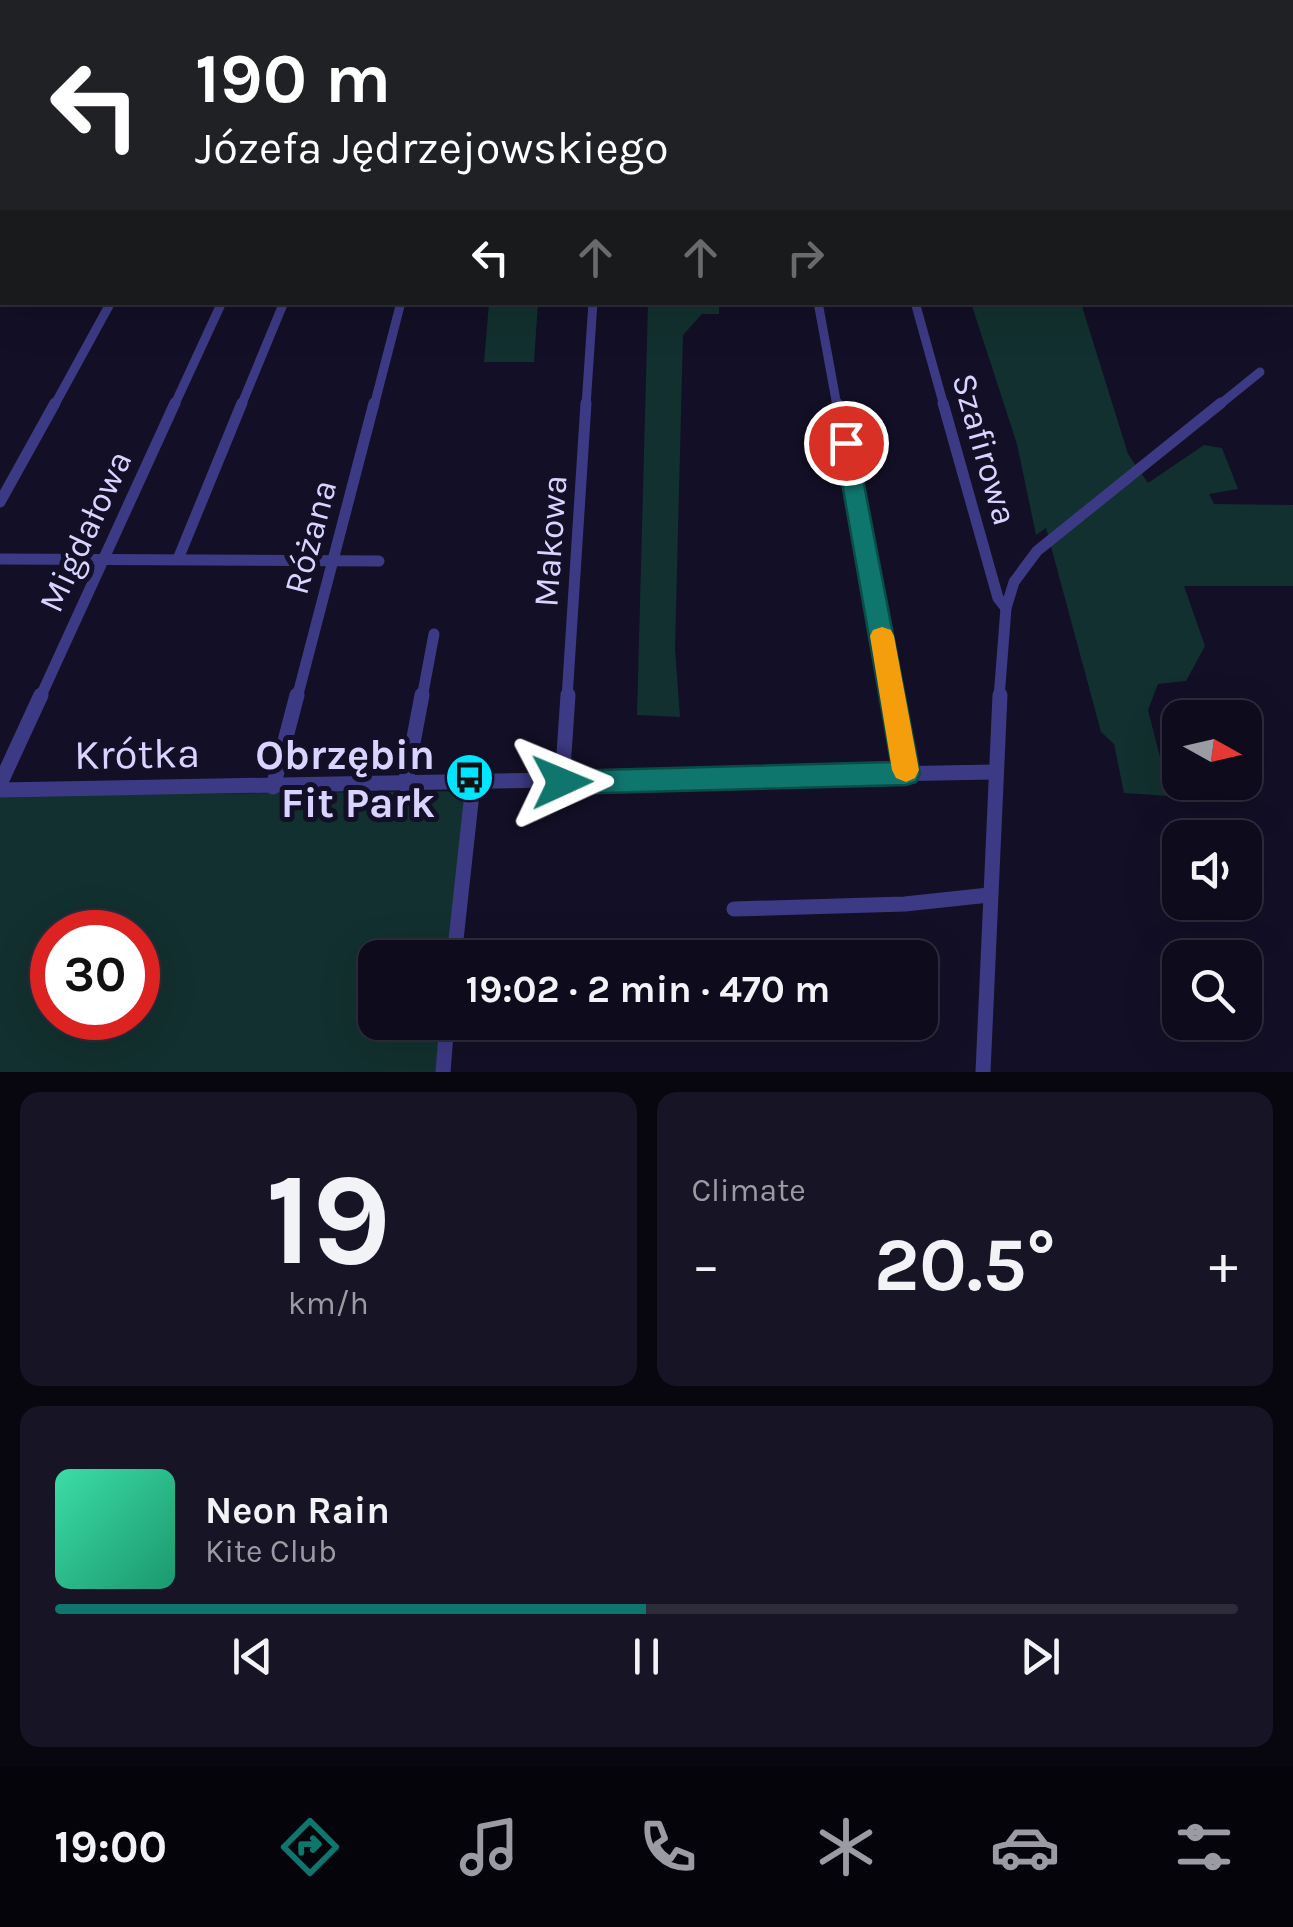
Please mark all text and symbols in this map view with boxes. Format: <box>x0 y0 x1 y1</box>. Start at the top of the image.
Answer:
text: 190 m <box>195 38 391 120</box>
icon: left <box>30 40 160 170</box>
text: Józefa Jędrzejowskiego <box>195 122 669 174</box>
icon: left <box>463 230 518 285</box>
icon: ahead <box>568 230 623 285</box>
icon: ahead <box>673 230 728 285</box>
icon: right <box>778 230 833 285</box>
street label: Szafirowa <box>943 369 1026 530</box>
pin <box>804 401 889 486</box>
icon: arrive <box>819 416 874 471</box>
street label: Migdałowa <box>30 444 141 618</box>
street label: Makowa <box>525 474 576 608</box>
street label: Różana <box>276 475 345 599</box>
north arrow <box>1162 700 1262 800</box>
map controls <box>1162 700 1262 1040</box>
street label: Krótka <box>73 728 201 780</box>
place label: Obrzębin Fit Park <box>255 730 435 828</box>
position arrow <box>510 730 614 834</box>
bus stop icon: Obrzębin Fit Park <box>444 752 496 804</box>
button: sound <box>1162 820 1262 920</box>
speed limit sign: 30 <box>30 910 160 1040</box>
button: search <box>1162 940 1262 1040</box>
text: 19:02 · 2 min · 470 m <box>466 967 830 1012</box>
text: 19 <box>265 1144 391 1296</box>
text: Climate <box>692 1172 806 1209</box>
text: 20.5° <box>874 1221 1056 1309</box>
text: − <box>692 1233 720 1297</box>
text: + <box>1209 1233 1238 1297</box>
text: km/h <box>288 1285 369 1322</box>
text: Neon Rain <box>205 1488 390 1533</box>
text: Kite Club <box>205 1533 337 1570</box>
icon: previous <box>225 1629 280 1684</box>
icon: pause <box>619 1629 674 1684</box>
icon: next <box>1013 1629 1068 1684</box>
icon: directions <box>275 1812 345 1882</box>
icon: music <box>454 1812 524 1882</box>
icon: phone <box>633 1812 703 1882</box>
icon: climate <box>811 1812 881 1882</box>
icon: car <box>990 1812 1060 1882</box>
icon: filters <box>1169 1812 1239 1882</box>
text: 19:00 <box>54 1821 167 1873</box>

